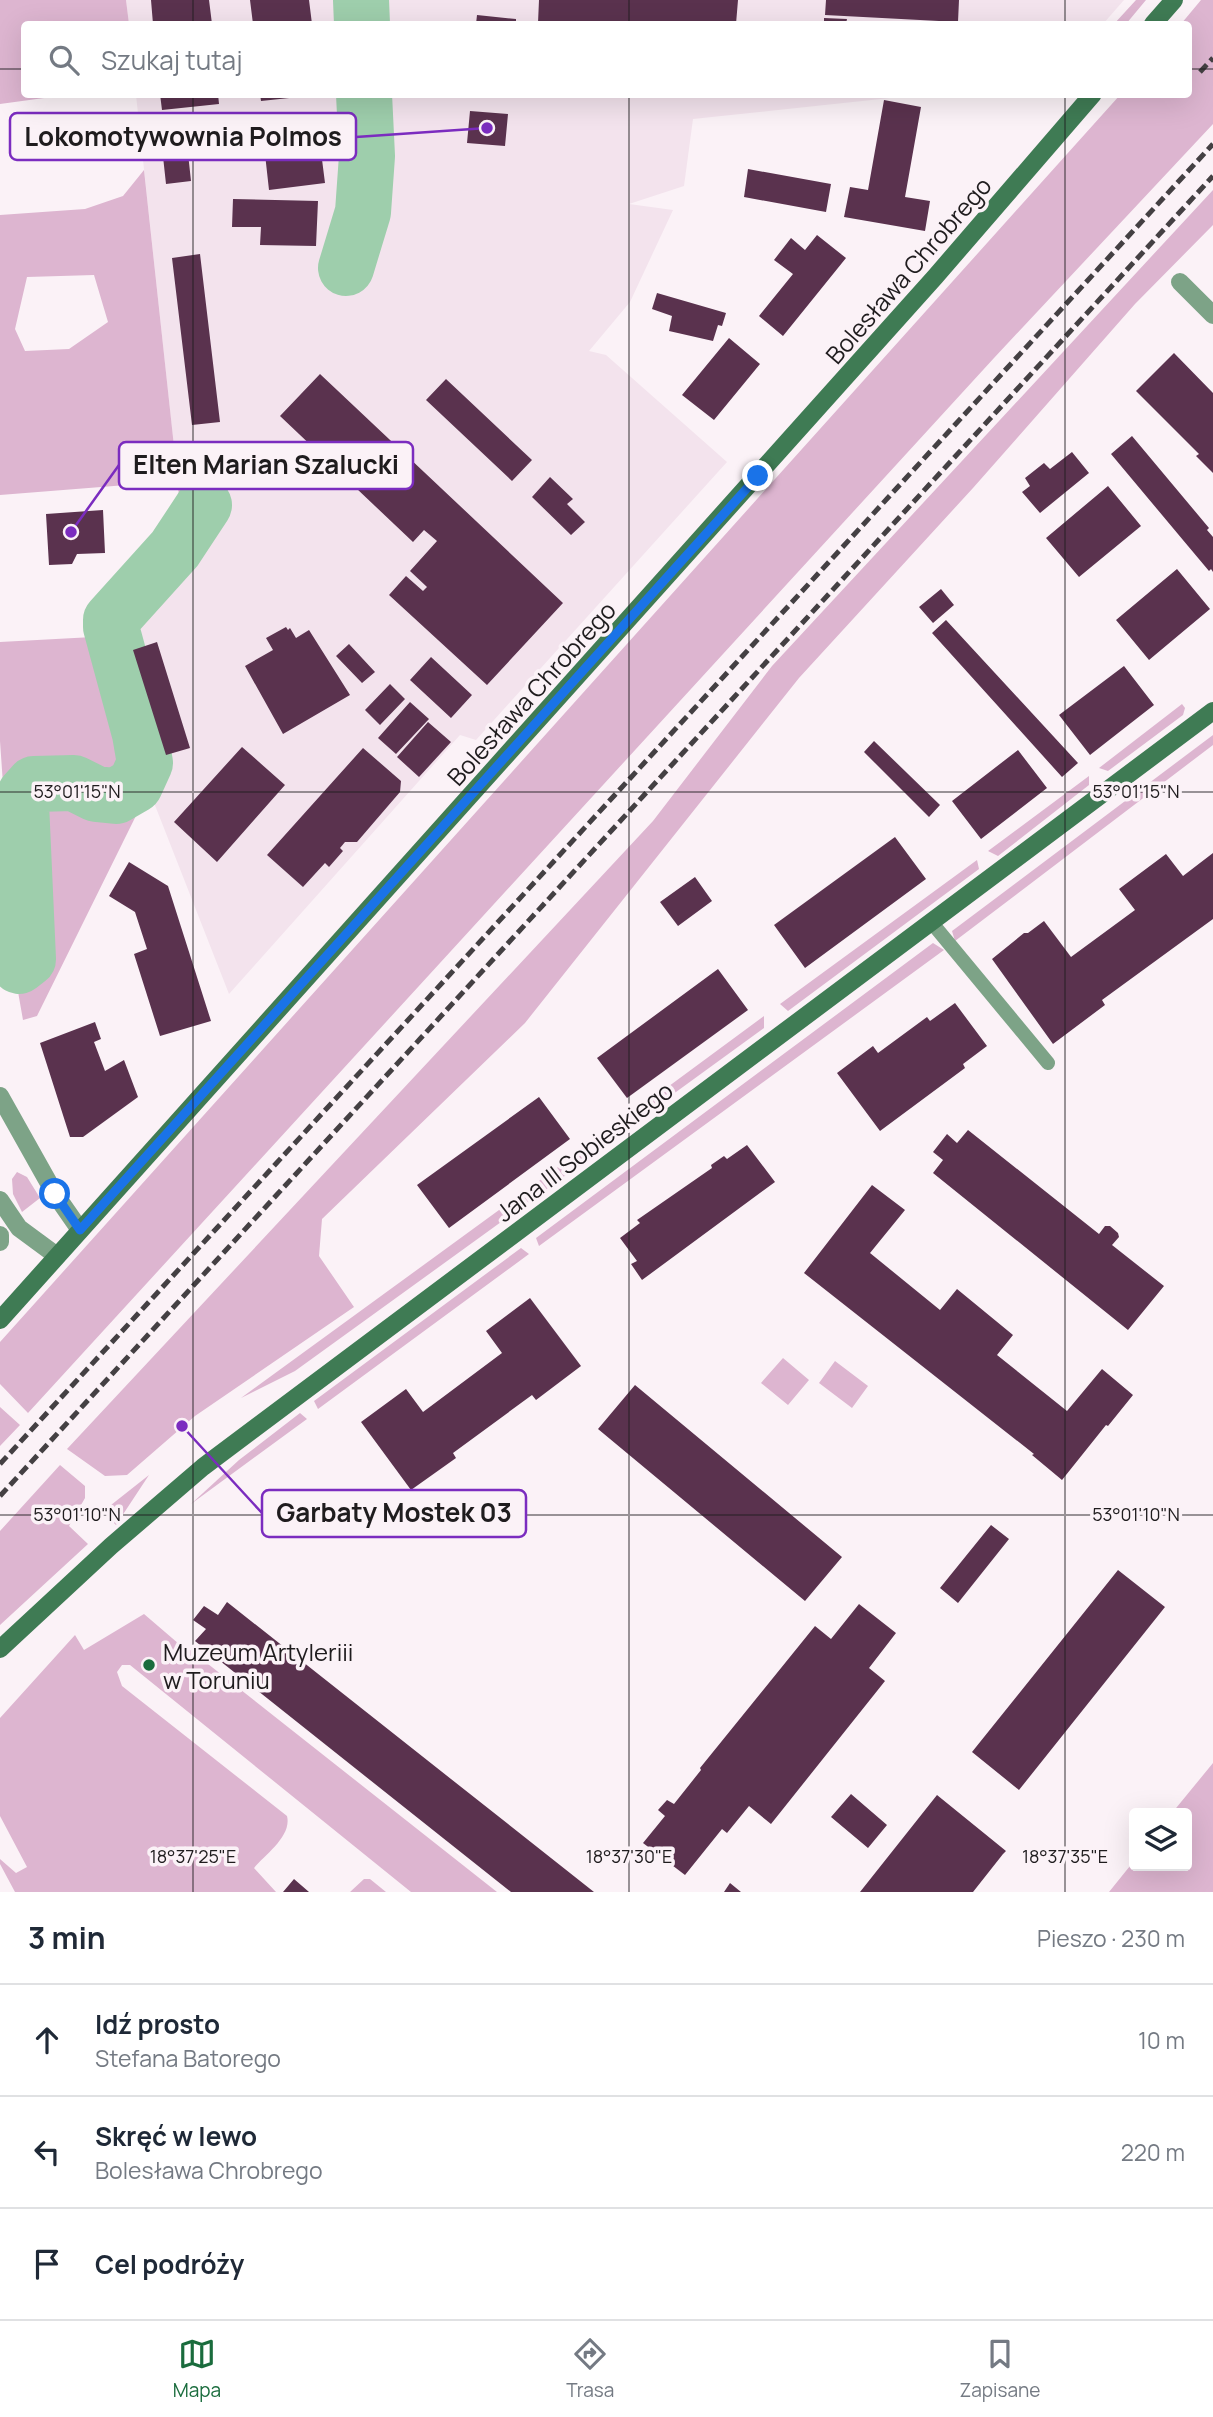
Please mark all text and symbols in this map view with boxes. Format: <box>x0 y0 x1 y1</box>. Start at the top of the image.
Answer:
search box <box>21 21 1192 98</box>
icon: search <box>45 41 83 79</box>
text: Szukaj tutaj <box>101 42 243 78</box>
callout: Lokomotywownia Polmos <box>10 113 356 160</box>
text: Lokomotywownia Polmos <box>24 118 342 154</box>
street label: Bolesława Chrobrego <box>818 170 998 370</box>
callout: Elten Marian Szalucki <box>119 442 413 489</box>
text: Elten Marian Szalucki <box>133 446 399 482</box>
route end <box>742 460 773 491</box>
street label: Bolesława Chrobrego <box>439 594 623 792</box>
text: 53°01'15"N <box>33 779 121 803</box>
text: 53°01'15"N <box>1092 779 1180 803</box>
street label: Jana III Sobieskiego <box>489 1073 679 1229</box>
route start <box>39 1178 70 1209</box>
callout: Garbaty Mostek 03 <box>262 1490 526 1537</box>
text: Garbaty Mostek 03 <box>276 1494 512 1530</box>
text: 53°01'10"N <box>33 1502 121 1526</box>
text: 53°01'10"N <box>1092 1502 1180 1526</box>
place label: Muzeum Artyleriii w Toruniu <box>163 1635 353 1696</box>
marker: Muzeum Artyleriii w Toruniu <box>141 1657 157 1673</box>
map controls <box>1129 1808 1192 1871</box>
button: layers <box>1129 1808 1192 1871</box>
text: 18°37'25"E <box>150 1844 236 1868</box>
text: 18°37'30"E <box>586 1844 672 1868</box>
text: 18°37'35"E <box>1022 1844 1108 1868</box>
text: 3 min <box>28 1917 106 1958</box>
text: Pieszo · 230 m <box>1037 1922 1185 1954</box>
text: Idź prosto <box>95 2006 220 2042</box>
icon: ahead <box>28 2021 66 2059</box>
text: 10 m <box>1138 2024 1185 2056</box>
text: Stefana Batorego <box>95 2042 281 2074</box>
text: Skręć w lewo <box>95 2118 257 2154</box>
icon: left <box>28 2133 66 2171</box>
text: 220 m <box>1121 2136 1185 2168</box>
text: Bolesława Chrobrego <box>95 2154 323 2186</box>
icon: arrive <box>28 2245 66 2283</box>
text: Cel podróży <box>95 2246 244 2282</box>
tab: Mapa <box>173 2335 221 2403</box>
tab: Trasa <box>566 2335 614 2403</box>
tab: Zapisane <box>960 2335 1040 2403</box>

